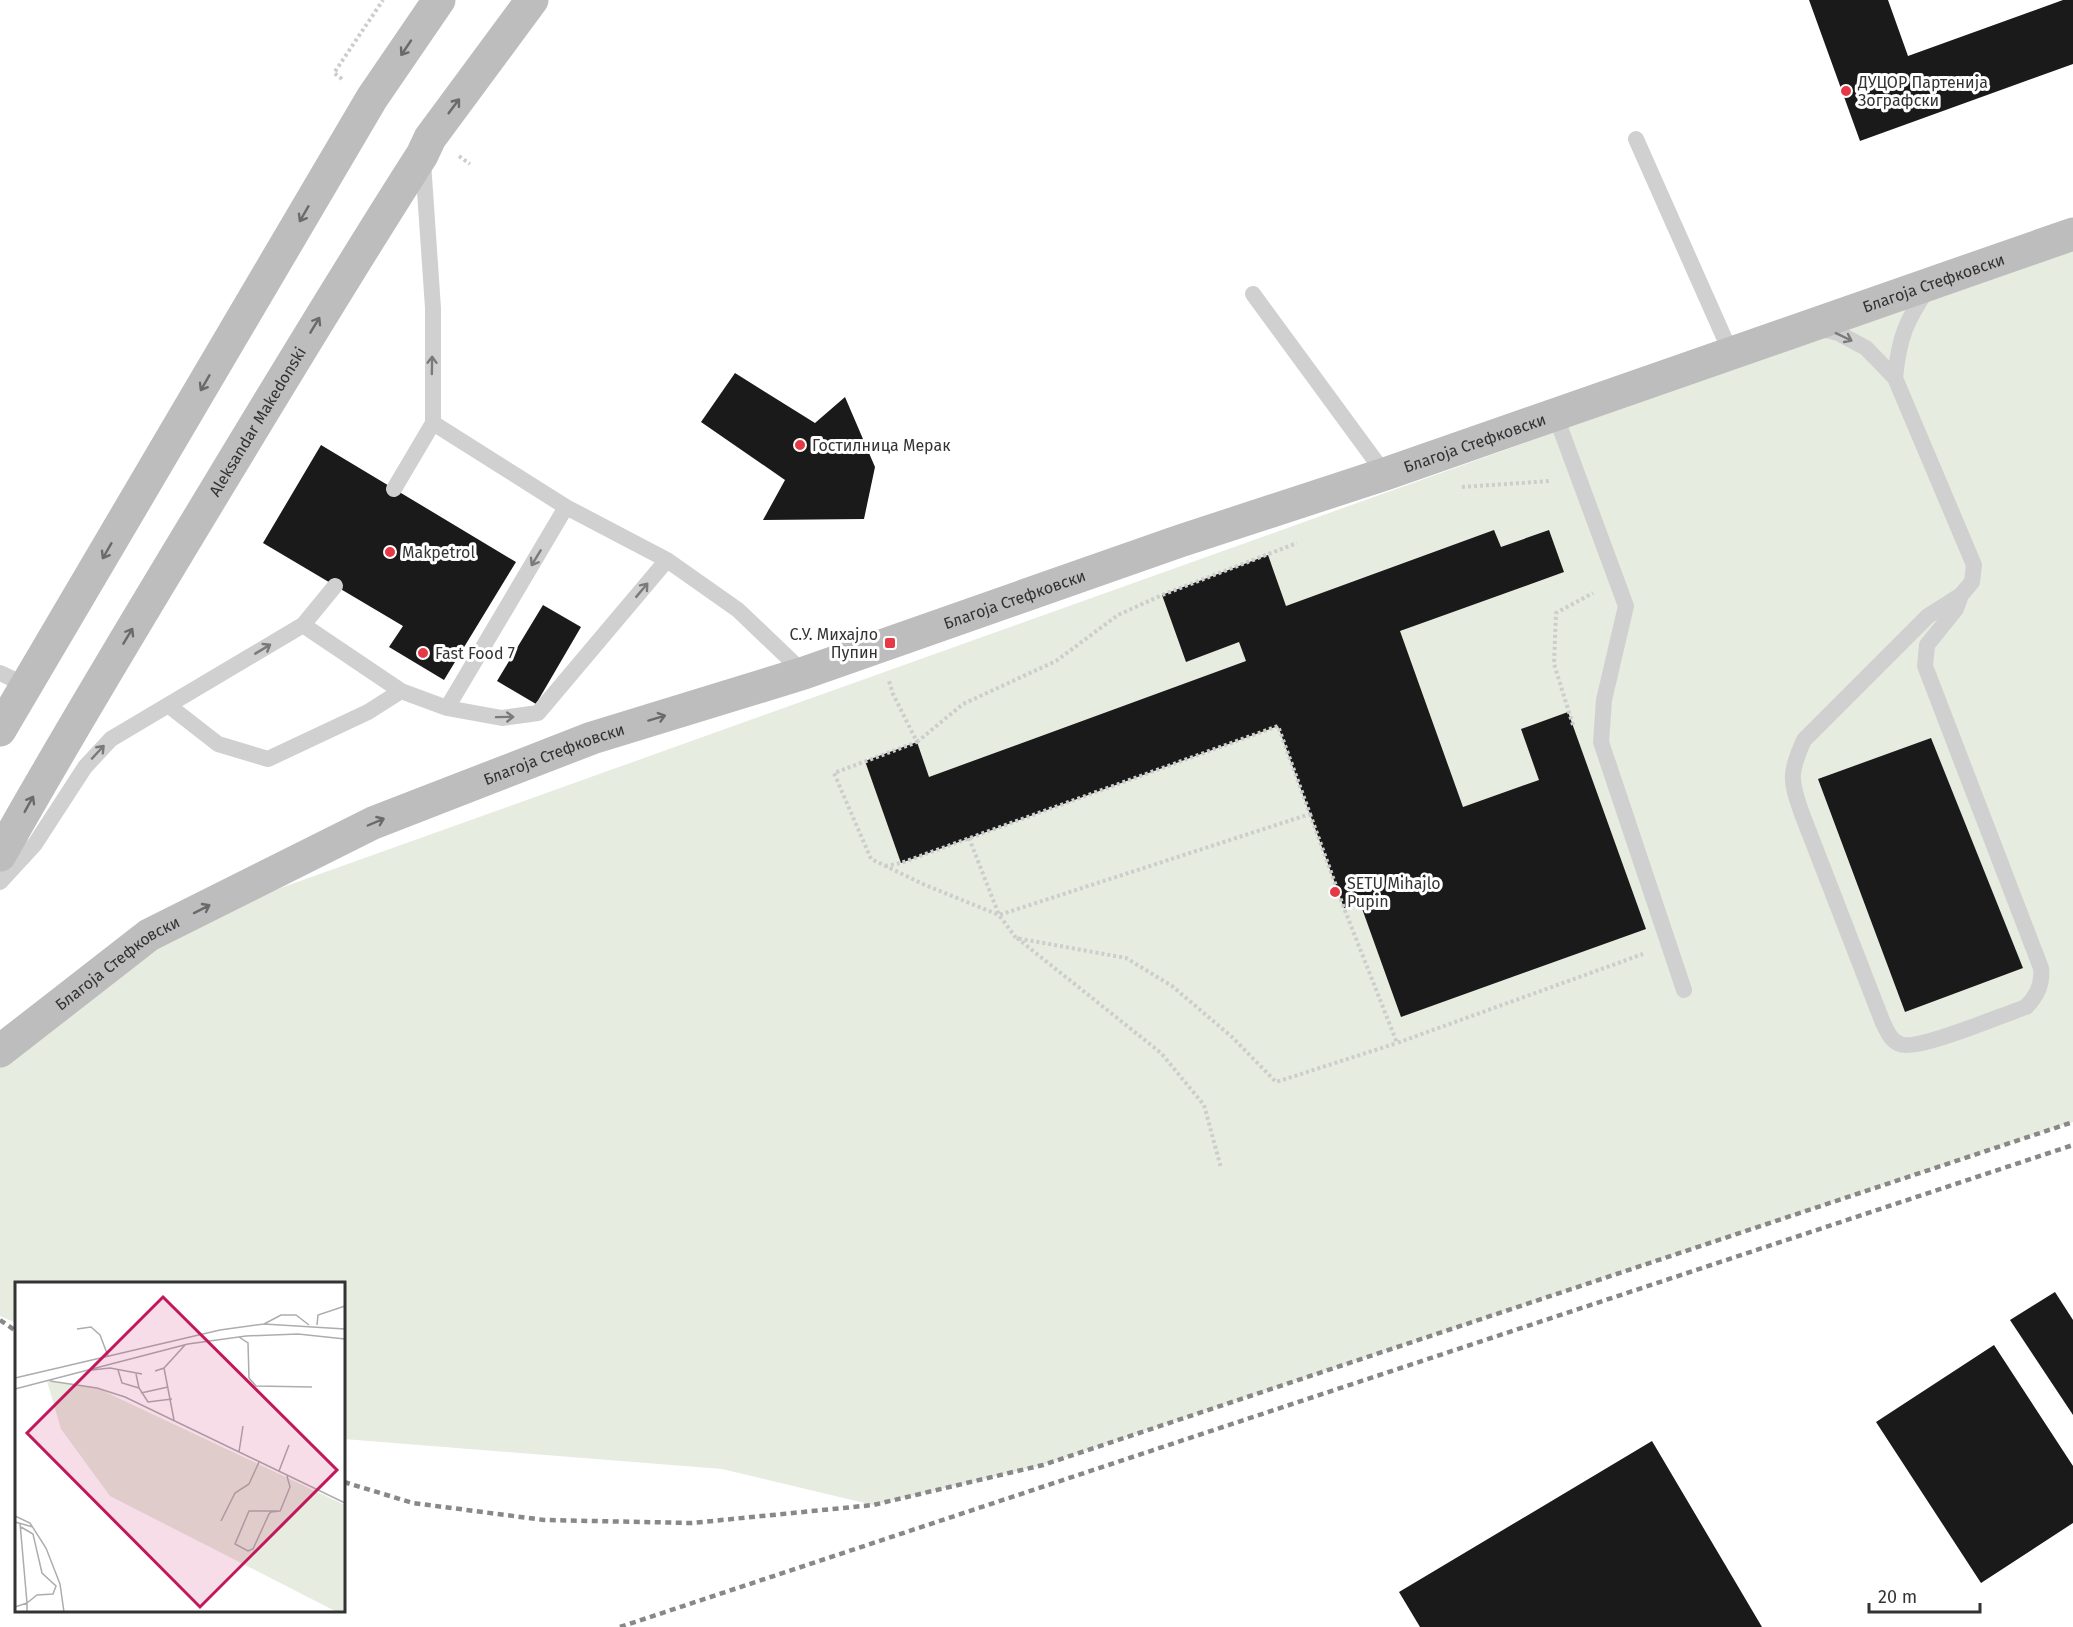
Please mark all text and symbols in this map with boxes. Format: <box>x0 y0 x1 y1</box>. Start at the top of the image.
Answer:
one-way arrow <box>400 40 412 56</box>
place label: ДУЦОР Партенија Зографски <box>1857 73 1988 110</box>
marker: ДУЦОР Партенија Зографски <box>1839 84 1853 98</box>
one-way arrow <box>448 99 460 115</box>
one-way arrow <box>298 205 310 222</box>
street label: Благоја Стефковски <box>1860 250 2007 317</box>
one-way arrow <box>310 317 322 334</box>
one-way arrow <box>1835 331 1853 343</box>
street label: Aleksandar Makedonski <box>205 344 310 500</box>
one-way arrow <box>426 355 438 375</box>
one-way arrow <box>199 374 211 391</box>
street label: Благоја Стефковски <box>1401 410 1548 477</box>
place label: Гостилница Мерак <box>812 436 951 455</box>
marker: Гостилница Мерак <box>793 438 807 452</box>
one-way arrow <box>100 542 112 559</box>
place label: Makpetrol <box>402 543 475 562</box>
marker: Makpetrol <box>383 545 397 559</box>
one-way arrow <box>530 549 542 566</box>
street label: Благоја Стефковски <box>941 566 1088 633</box>
one-way arrow <box>635 583 649 598</box>
place label: С.У. Михајло Пупин <box>789 625 878 662</box>
one-way arrow <box>122 628 134 645</box>
marker: С.У. Михајло Пупин <box>883 636 897 650</box>
one-way arrow <box>254 642 271 654</box>
place label: Fast Food 7 <box>435 644 515 663</box>
marker: Fast Food 7 <box>416 646 430 660</box>
one-way arrow <box>494 711 514 723</box>
one-way arrow <box>647 712 666 723</box>
street label: Благоја Стефковски <box>481 720 627 789</box>
one-way arrow <box>91 745 106 760</box>
one-way arrow <box>23 796 35 813</box>
one-way arrow <box>367 816 385 827</box>
place label: SETU Mihajlo Pupin <box>1347 874 1441 911</box>
marker: SETU Mihajlo Pupin <box>1328 885 1342 899</box>
one-way arrow <box>192 902 210 914</box>
street label: Благоја Стефковски <box>52 912 183 1014</box>
inset map <box>15 1282 345 1612</box>
scale bar <box>1869 1576 1980 1614</box>
text: 20 m <box>1878 1586 1917 1608</box>

